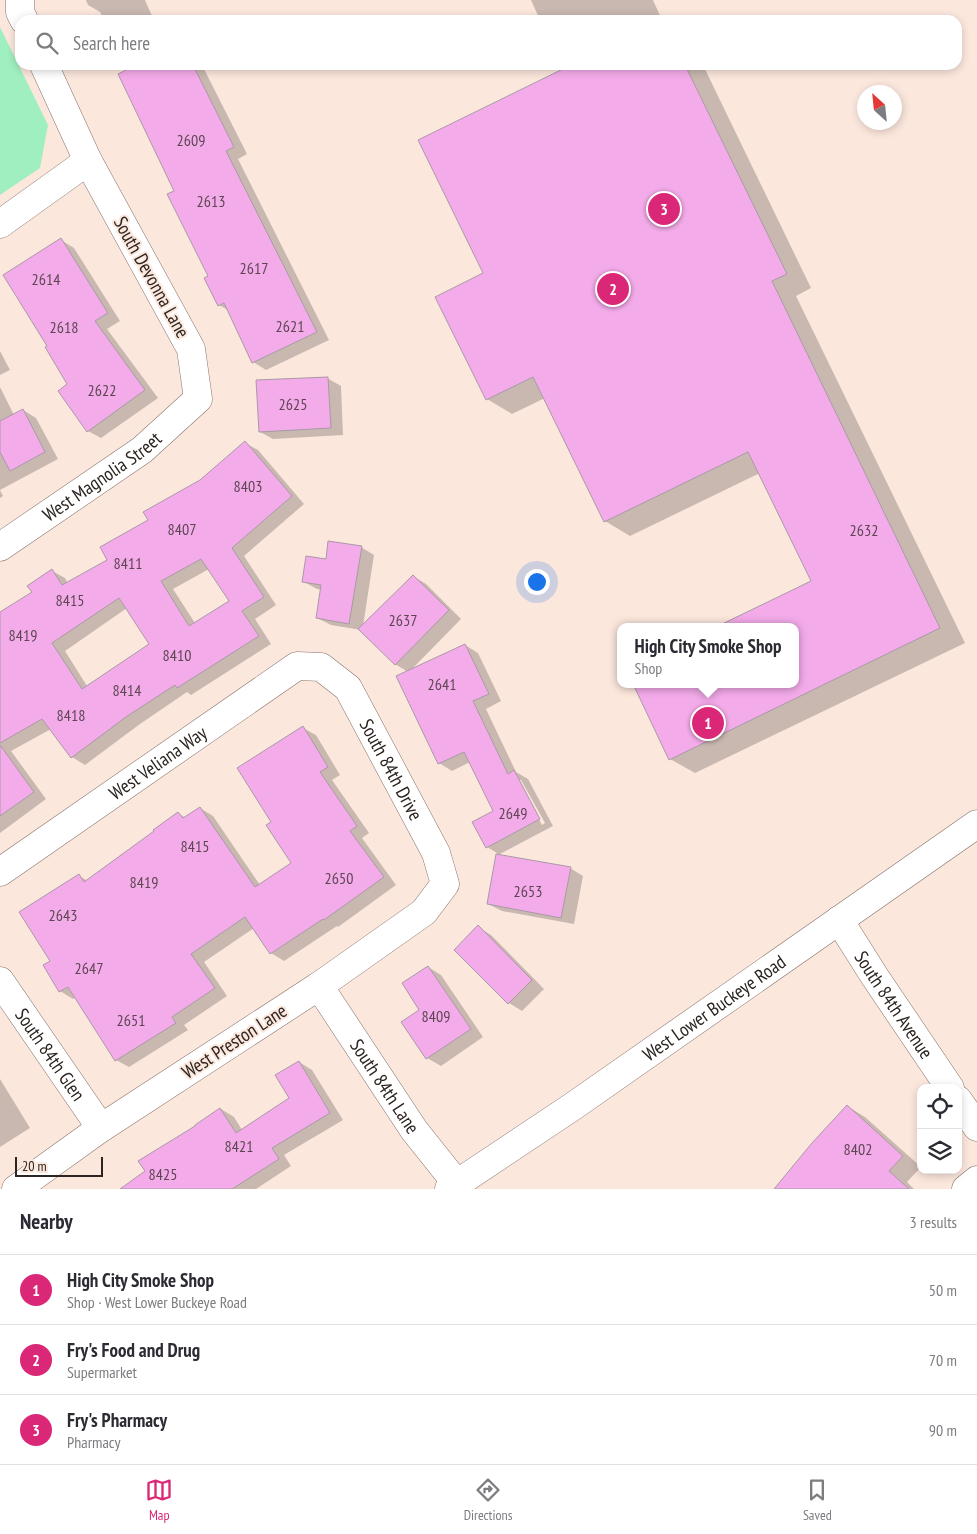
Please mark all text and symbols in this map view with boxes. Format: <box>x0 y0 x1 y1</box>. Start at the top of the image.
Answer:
search box <box>15 15 962 70</box>
icon: search <box>33 29 61 57</box>
text: Search here <box>73 31 150 55</box>
north arrow <box>857 85 902 130</box>
house number: 2609 <box>177 130 205 150</box>
pin: 3 <box>648 190 680 228</box>
house number: 2613 <box>197 191 225 211</box>
street label: South Devonna Lane <box>109 212 195 342</box>
house number: 2617 <box>240 258 268 278</box>
house number: 2614 <box>32 269 60 289</box>
pin: 2 <box>597 270 629 308</box>
house number: 2621 <box>276 316 304 336</box>
house number: 2618 <box>50 317 78 337</box>
house number: 2622 <box>88 380 116 400</box>
house number: 2625 <box>279 394 307 414</box>
street label: West Magnolia Street <box>38 426 167 526</box>
house number: 8403 <box>234 476 262 496</box>
house number: 8407 <box>168 519 196 539</box>
house number: 2632 <box>850 520 878 540</box>
house number: 8411 <box>114 553 142 573</box>
your location <box>524 569 550 595</box>
house number: 8415 <box>56 590 84 610</box>
house number: 2637 <box>389 610 417 630</box>
popup <box>617 623 799 688</box>
house number: 8419 <box>9 625 37 645</box>
text: High City Smoke Shop <box>635 634 781 658</box>
house number: 8410 <box>163 645 191 665</box>
text: Shop <box>635 658 662 678</box>
house number: 2641 <box>428 674 456 694</box>
house number: 8414 <box>113 680 141 700</box>
pin: 1 <box>692 704 724 742</box>
house number: 8418 <box>57 705 85 725</box>
street label: South 84th Drive <box>355 715 428 824</box>
street label: West Veliana Way <box>104 720 212 805</box>
house number: 2649 <box>499 803 527 823</box>
house number: 8415 <box>181 836 209 856</box>
house number: 2650 <box>325 868 353 888</box>
house number: 8419 <box>130 872 158 892</box>
house number: 2653 <box>514 881 542 901</box>
house number: 2643 <box>49 905 77 925</box>
street label: South 84th Avenue <box>850 946 939 1063</box>
street label: West Lower Buckeye Road <box>638 950 790 1066</box>
house number: 2647 <box>75 958 103 978</box>
street label: West Preston Lane <box>177 998 291 1084</box>
street label: South 84th Glen <box>10 1003 91 1105</box>
house number: 8409 <box>422 1006 450 1026</box>
house number: 2651 <box>117 1010 145 1030</box>
street label: South 84th Lane <box>345 1034 425 1138</box>
map controls <box>917 1084 962 1174</box>
button: locate <box>917 1084 962 1129</box>
button: layers <box>917 1129 962 1174</box>
house number: 8421 <box>225 1136 253 1156</box>
house number: 8402 <box>844 1139 872 1159</box>
scale bar <box>15 1154 102 1177</box>
text: 20 m <box>22 1157 47 1175</box>
house number: 8425 <box>149 1164 177 1184</box>
text: Nearby <box>20 1208 73 1235</box>
text: 3 results <box>910 1212 957 1232</box>
text: High City Smoke Shop <box>67 1268 214 1292</box>
text: 1 <box>32 1280 40 1300</box>
text: 50 m <box>929 1280 957 1300</box>
text: Shop · West Lower Buckeye Road <box>67 1292 247 1312</box>
text: Fry's Food and Drug <box>67 1338 200 1362</box>
text: 2 <box>32 1350 40 1370</box>
text: 70 m <box>929 1350 957 1370</box>
text: Supermarket <box>67 1362 137 1382</box>
text: Fry's Pharmacy <box>67 1408 167 1432</box>
text: 3 <box>32 1420 40 1440</box>
text: 90 m <box>929 1420 957 1440</box>
text: Pharmacy <box>67 1432 120 1452</box>
tab: Map <box>145 1476 173 1524</box>
tab: Directions <box>464 1476 512 1524</box>
tab: Saved <box>803 1476 832 1524</box>

